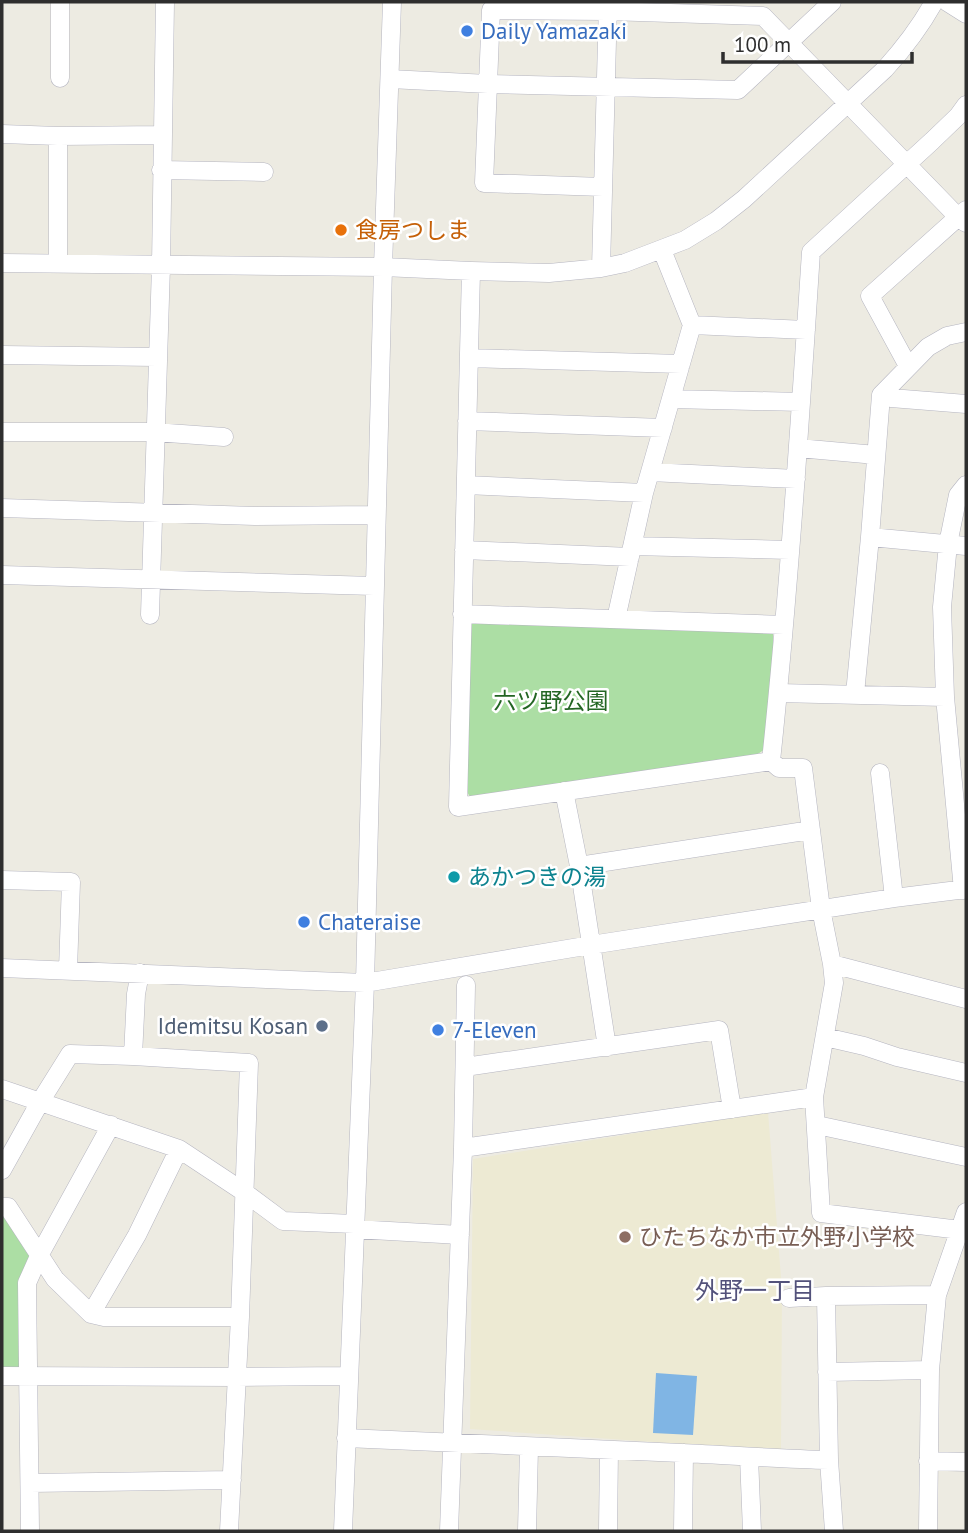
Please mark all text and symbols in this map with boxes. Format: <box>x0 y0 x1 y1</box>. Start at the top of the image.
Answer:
place label: Daily Yamazaki <box>481 16 627 45</box>
scale bar <box>723 21 912 65</box>
marker: Daily Yamazaki <box>459 23 475 39</box>
text: 100 m <box>734 31 791 58</box>
place label: 食房つしま <box>355 215 470 244</box>
marker: 食房つしま <box>333 222 349 238</box>
park label: 六ツ野公園 <box>494 686 609 715</box>
place label: あかつきの湯 <box>468 862 606 891</box>
marker: あかつきの湯 <box>446 869 462 885</box>
place label: Chateraise <box>318 907 421 936</box>
marker: Chateraise <box>296 914 312 930</box>
place label: Idemitsu Kosan <box>157 1011 308 1040</box>
place label: 7-Eleven <box>452 1015 537 1044</box>
marker: Idemitsu Kosan <box>314 1018 330 1034</box>
marker: 7-Eleven <box>430 1022 446 1038</box>
place label: ひたちなか市立外野小学校 <box>639 1222 915 1251</box>
marker: ひたちなか市立外野小学校 <box>617 1229 633 1245</box>
district label: 外野一丁目 <box>695 1275 815 1306</box>

